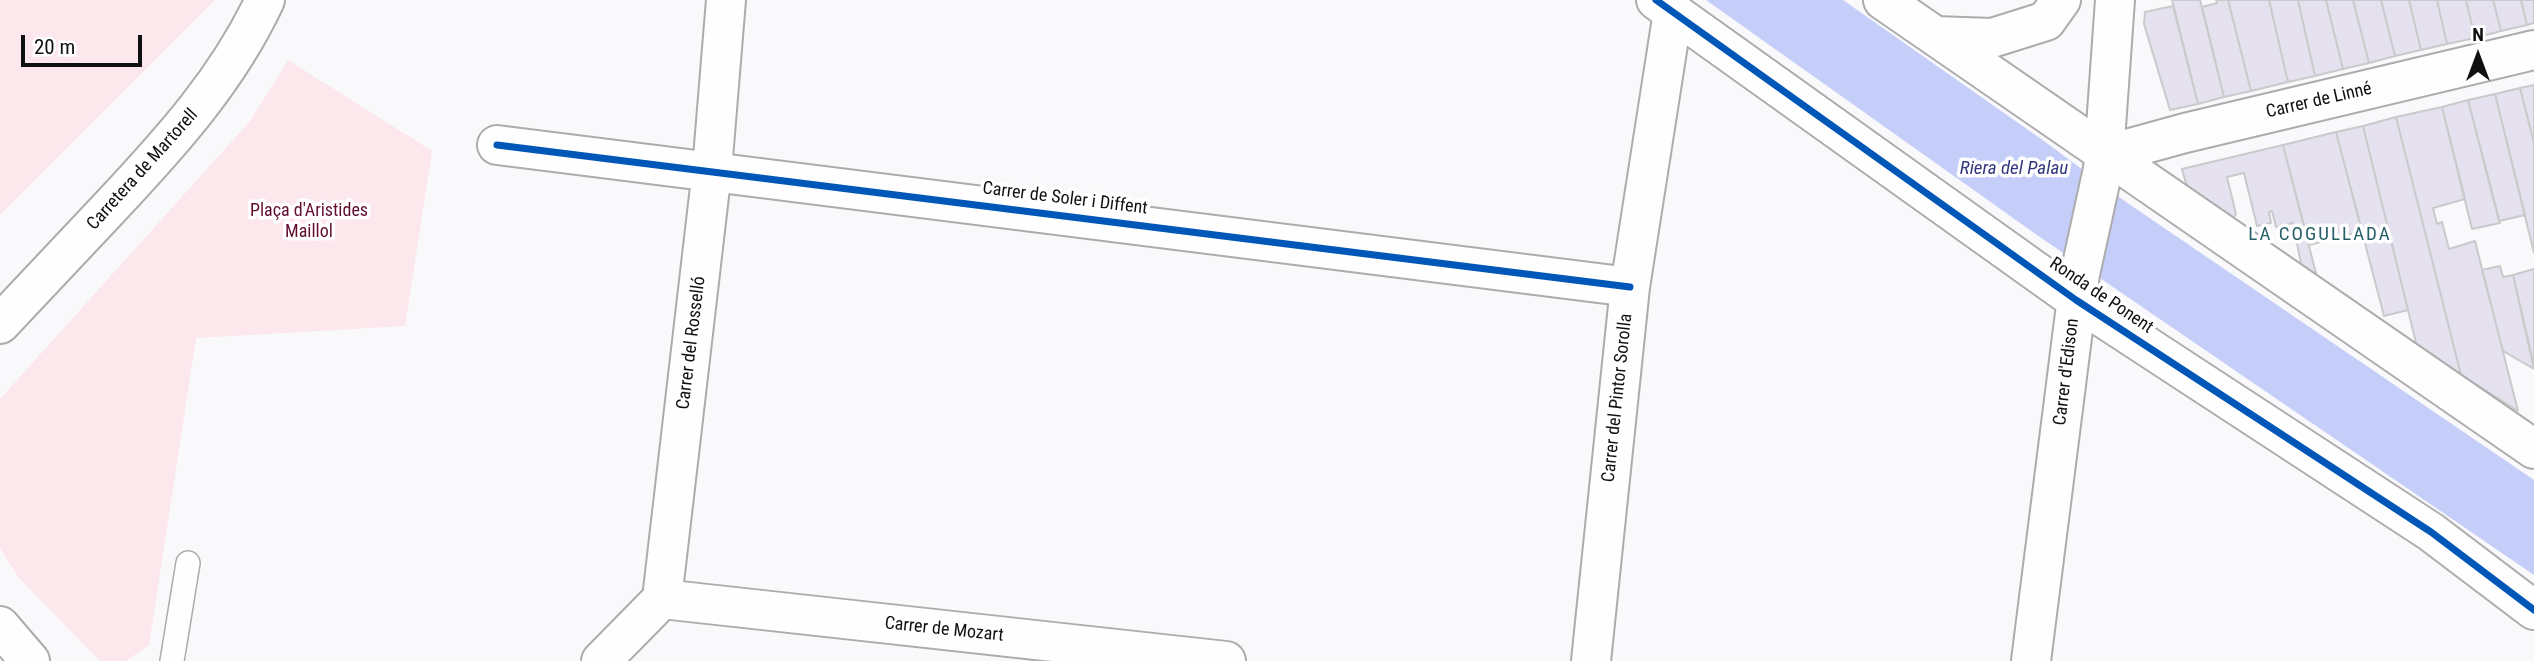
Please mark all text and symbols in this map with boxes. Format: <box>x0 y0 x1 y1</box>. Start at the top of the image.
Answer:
scale bar <box>24 21 145 65</box>
north arrow <box>2443 21 2513 91</box>
text: N <box>2472 23 2484 46</box>
text: 20 m <box>34 35 75 59</box>
street label: Carrer de Linné <box>2264 78 2374 124</box>
street label: Carretera de Martorell <box>83 105 203 235</box>
water label: Riera del Palau <box>1960 158 2068 180</box>
street label: Carrer de Soler i Diffent <box>981 178 1149 220</box>
park label: Plaça d'Aristides Maillol <box>250 200 368 242</box>
district label: LA COGULLADA <box>2250 224 2390 246</box>
street label: Ronda de Ponent <box>2045 253 2157 339</box>
street label: Carrer del Rosselló <box>673 275 711 411</box>
street label: Carrer del Pintor Sorolla <box>1598 313 1638 483</box>
street label: Carrer d'Edison <box>2050 317 2084 427</box>
street label: Carrer de Mozart <box>883 613 1005 647</box>

